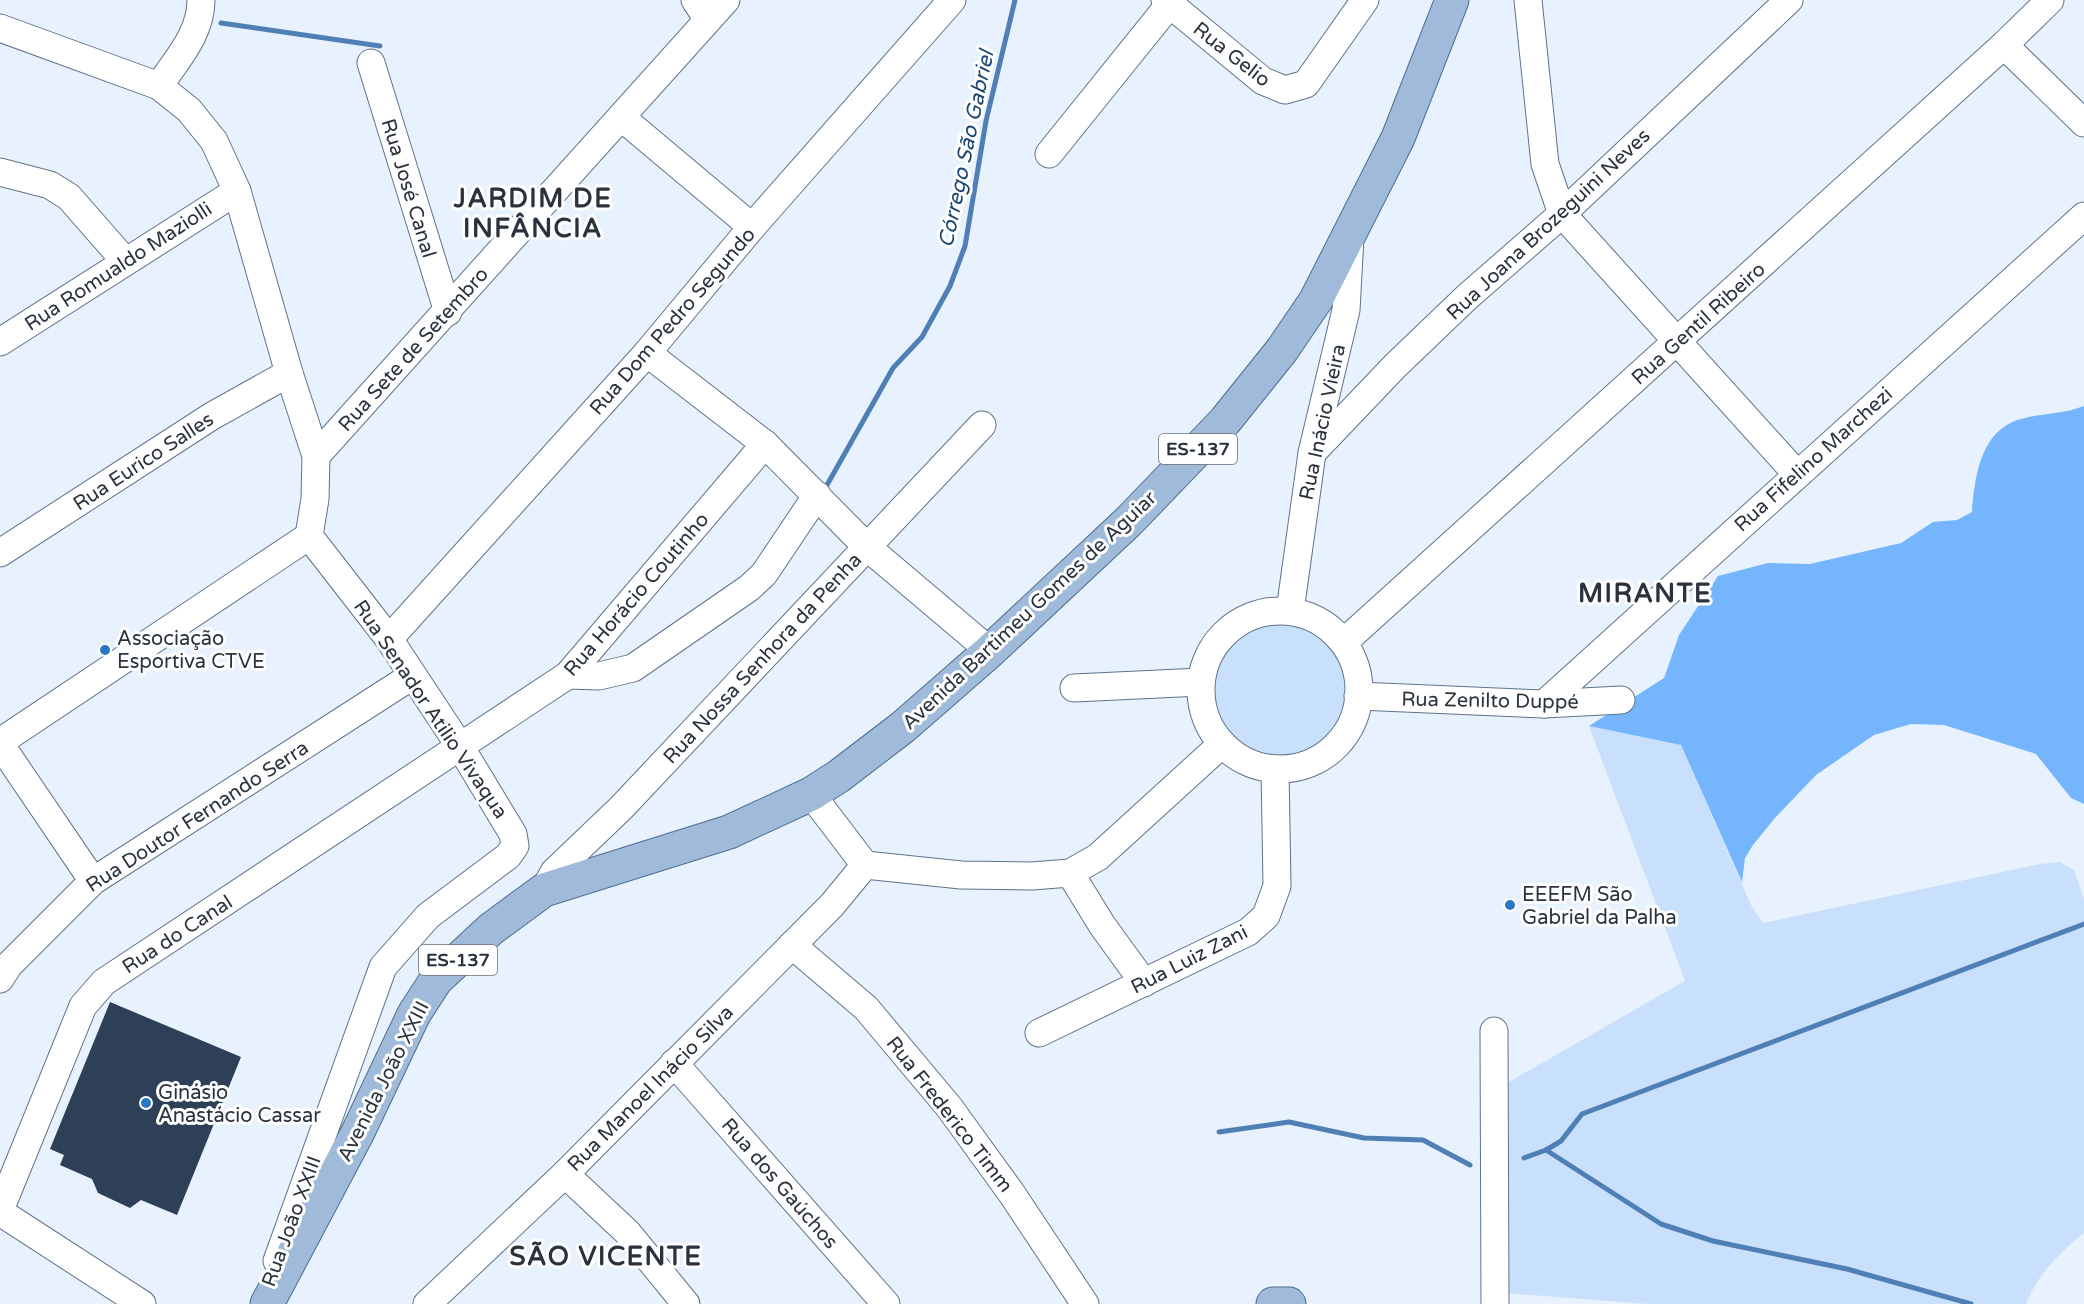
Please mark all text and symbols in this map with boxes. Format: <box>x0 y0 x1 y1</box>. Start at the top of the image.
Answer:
street label: Rua Gelio <box>1188 17 1275 92</box>
water label: Córrego São Gabriel <box>933 46 1000 250</box>
street label: Rua José Canal <box>376 116 441 261</box>
street label: Rua Joana Brozeguini Neves <box>1442 124 1655 325</box>
district label: JARDIM DE INFÂNCIA <box>453 183 612 244</box>
street label: Rua Romualdo Maziolli <box>20 197 217 336</box>
street label: Rua Dom Pedro Segundo <box>585 223 761 420</box>
street label: Rua Gentil Ribeiro <box>1627 257 1771 390</box>
street label: Rua Sete de Setembro <box>334 263 494 437</box>
street label: Rua Inácio Vieira <box>1295 342 1351 502</box>
street label: Rua Fifelino Marchezi <box>1730 382 1898 537</box>
street label: Rua Eurico Salles <box>69 408 218 516</box>
road number: ES-137 <box>1159 434 1237 464</box>
street label: Avenida Bartimeu Gomes de Aguiar <box>898 486 1162 735</box>
street label: Rua Horácio Coutinho <box>559 508 714 681</box>
street label: Rua Nossa Senhora da Penha <box>659 548 867 769</box>
district label: MIRANTE <box>1578 578 1712 609</box>
street label: Rua Senador Atilio Vivaqua <box>348 596 512 823</box>
place label: Associação Esportiva CTVE <box>117 627 265 674</box>
marker: Associação Esportiva CTVE <box>98 643 112 657</box>
street label: Rua Zenilto Duppé <box>1401 687 1579 715</box>
street label: Rua Doutor Fernando Serra <box>82 736 313 898</box>
place label: EEEFM São Gabriel da Palha <box>1522 883 1677 930</box>
street label: Rua do Canal <box>118 890 237 979</box>
marker: EEEFM São Gabriel da Palha <box>1503 898 1517 912</box>
street label: Rua Luiz Zani <box>1127 920 1252 1000</box>
road number: ES-137 <box>419 945 497 975</box>
street label: Avenida João XXIII <box>333 997 435 1166</box>
street label: Rua Manoel Inácio Silva <box>563 1001 739 1177</box>
street label: Rua Frederico Timm <box>881 1032 1018 1197</box>
place label: Ginásio Anastácio Cassar <box>158 1081 321 1128</box>
marker: Ginásio Anastácio Cassar <box>139 1096 153 1110</box>
street label: Rua dos Gaúchos <box>716 1113 843 1254</box>
street label: Rua João XXIII <box>257 1153 327 1290</box>
district label: SÃO VICENTE <box>510 1241 702 1272</box>

